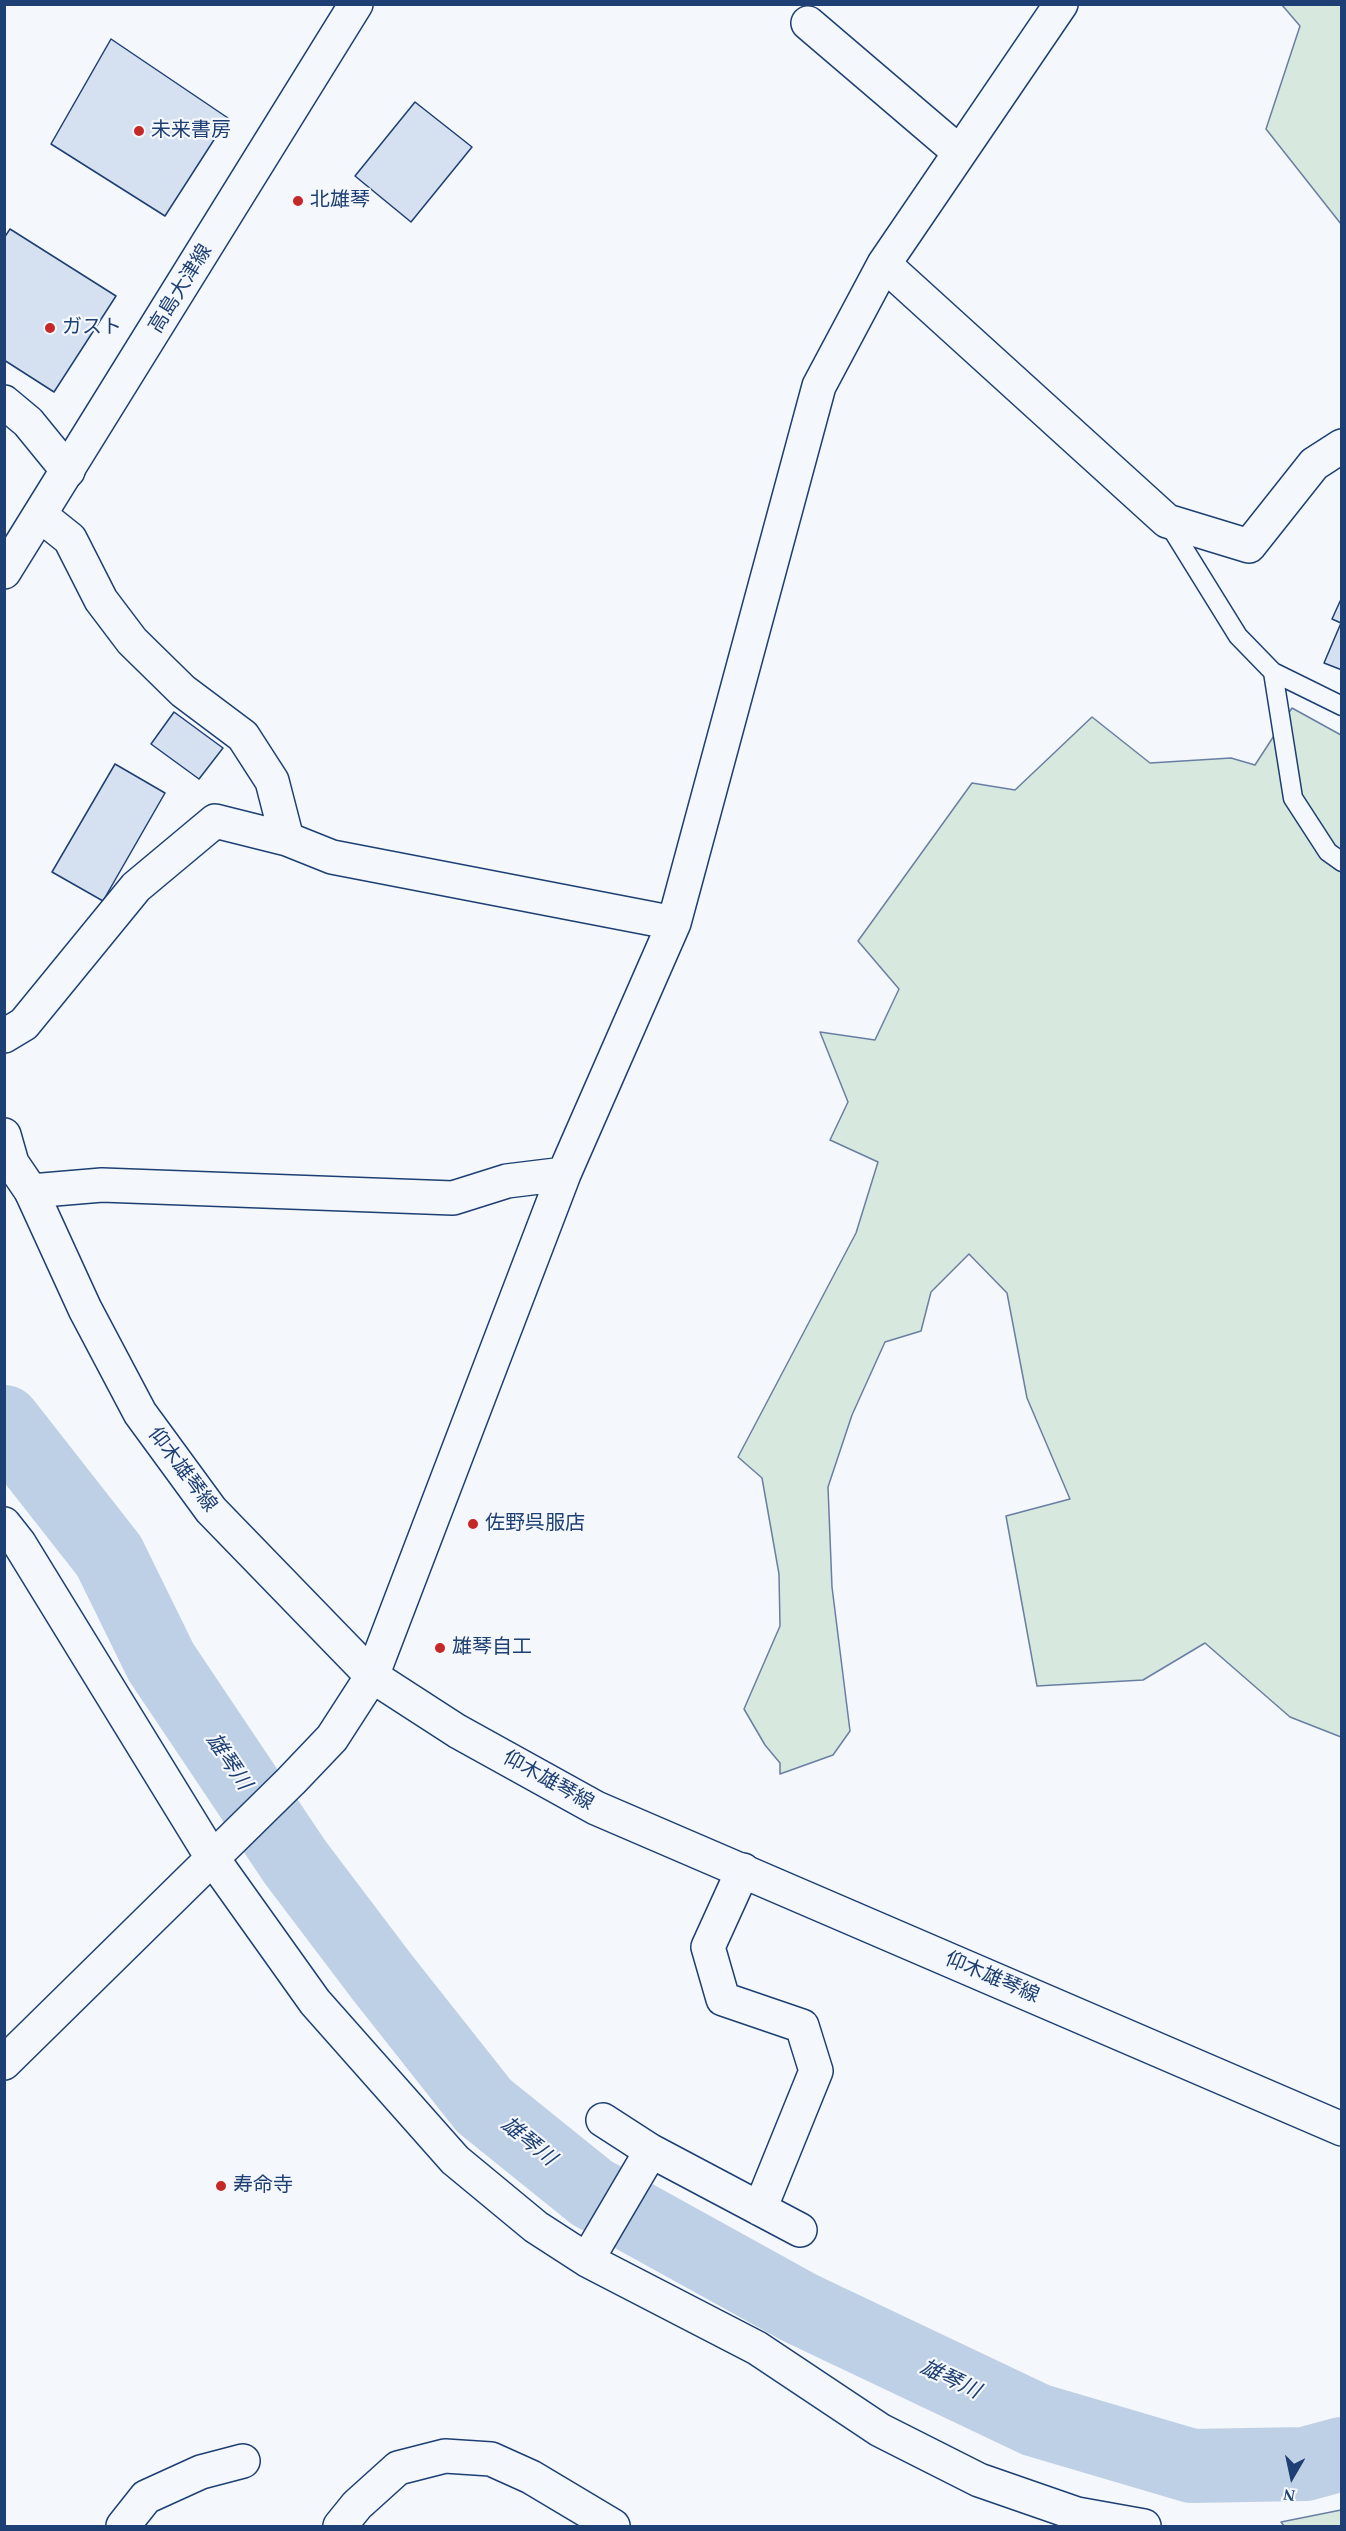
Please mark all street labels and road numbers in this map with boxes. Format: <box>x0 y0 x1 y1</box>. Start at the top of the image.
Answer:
street label: 高島大津線 <box>144 240 218 338</box>
street label: 仰木雄琴線 <box>142 1423 222 1517</box>
street label: 仰木雄琴線 <box>498 1746 598 1816</box>
street label: 仰木雄琴線 <box>941 1947 1043 2009</box>

